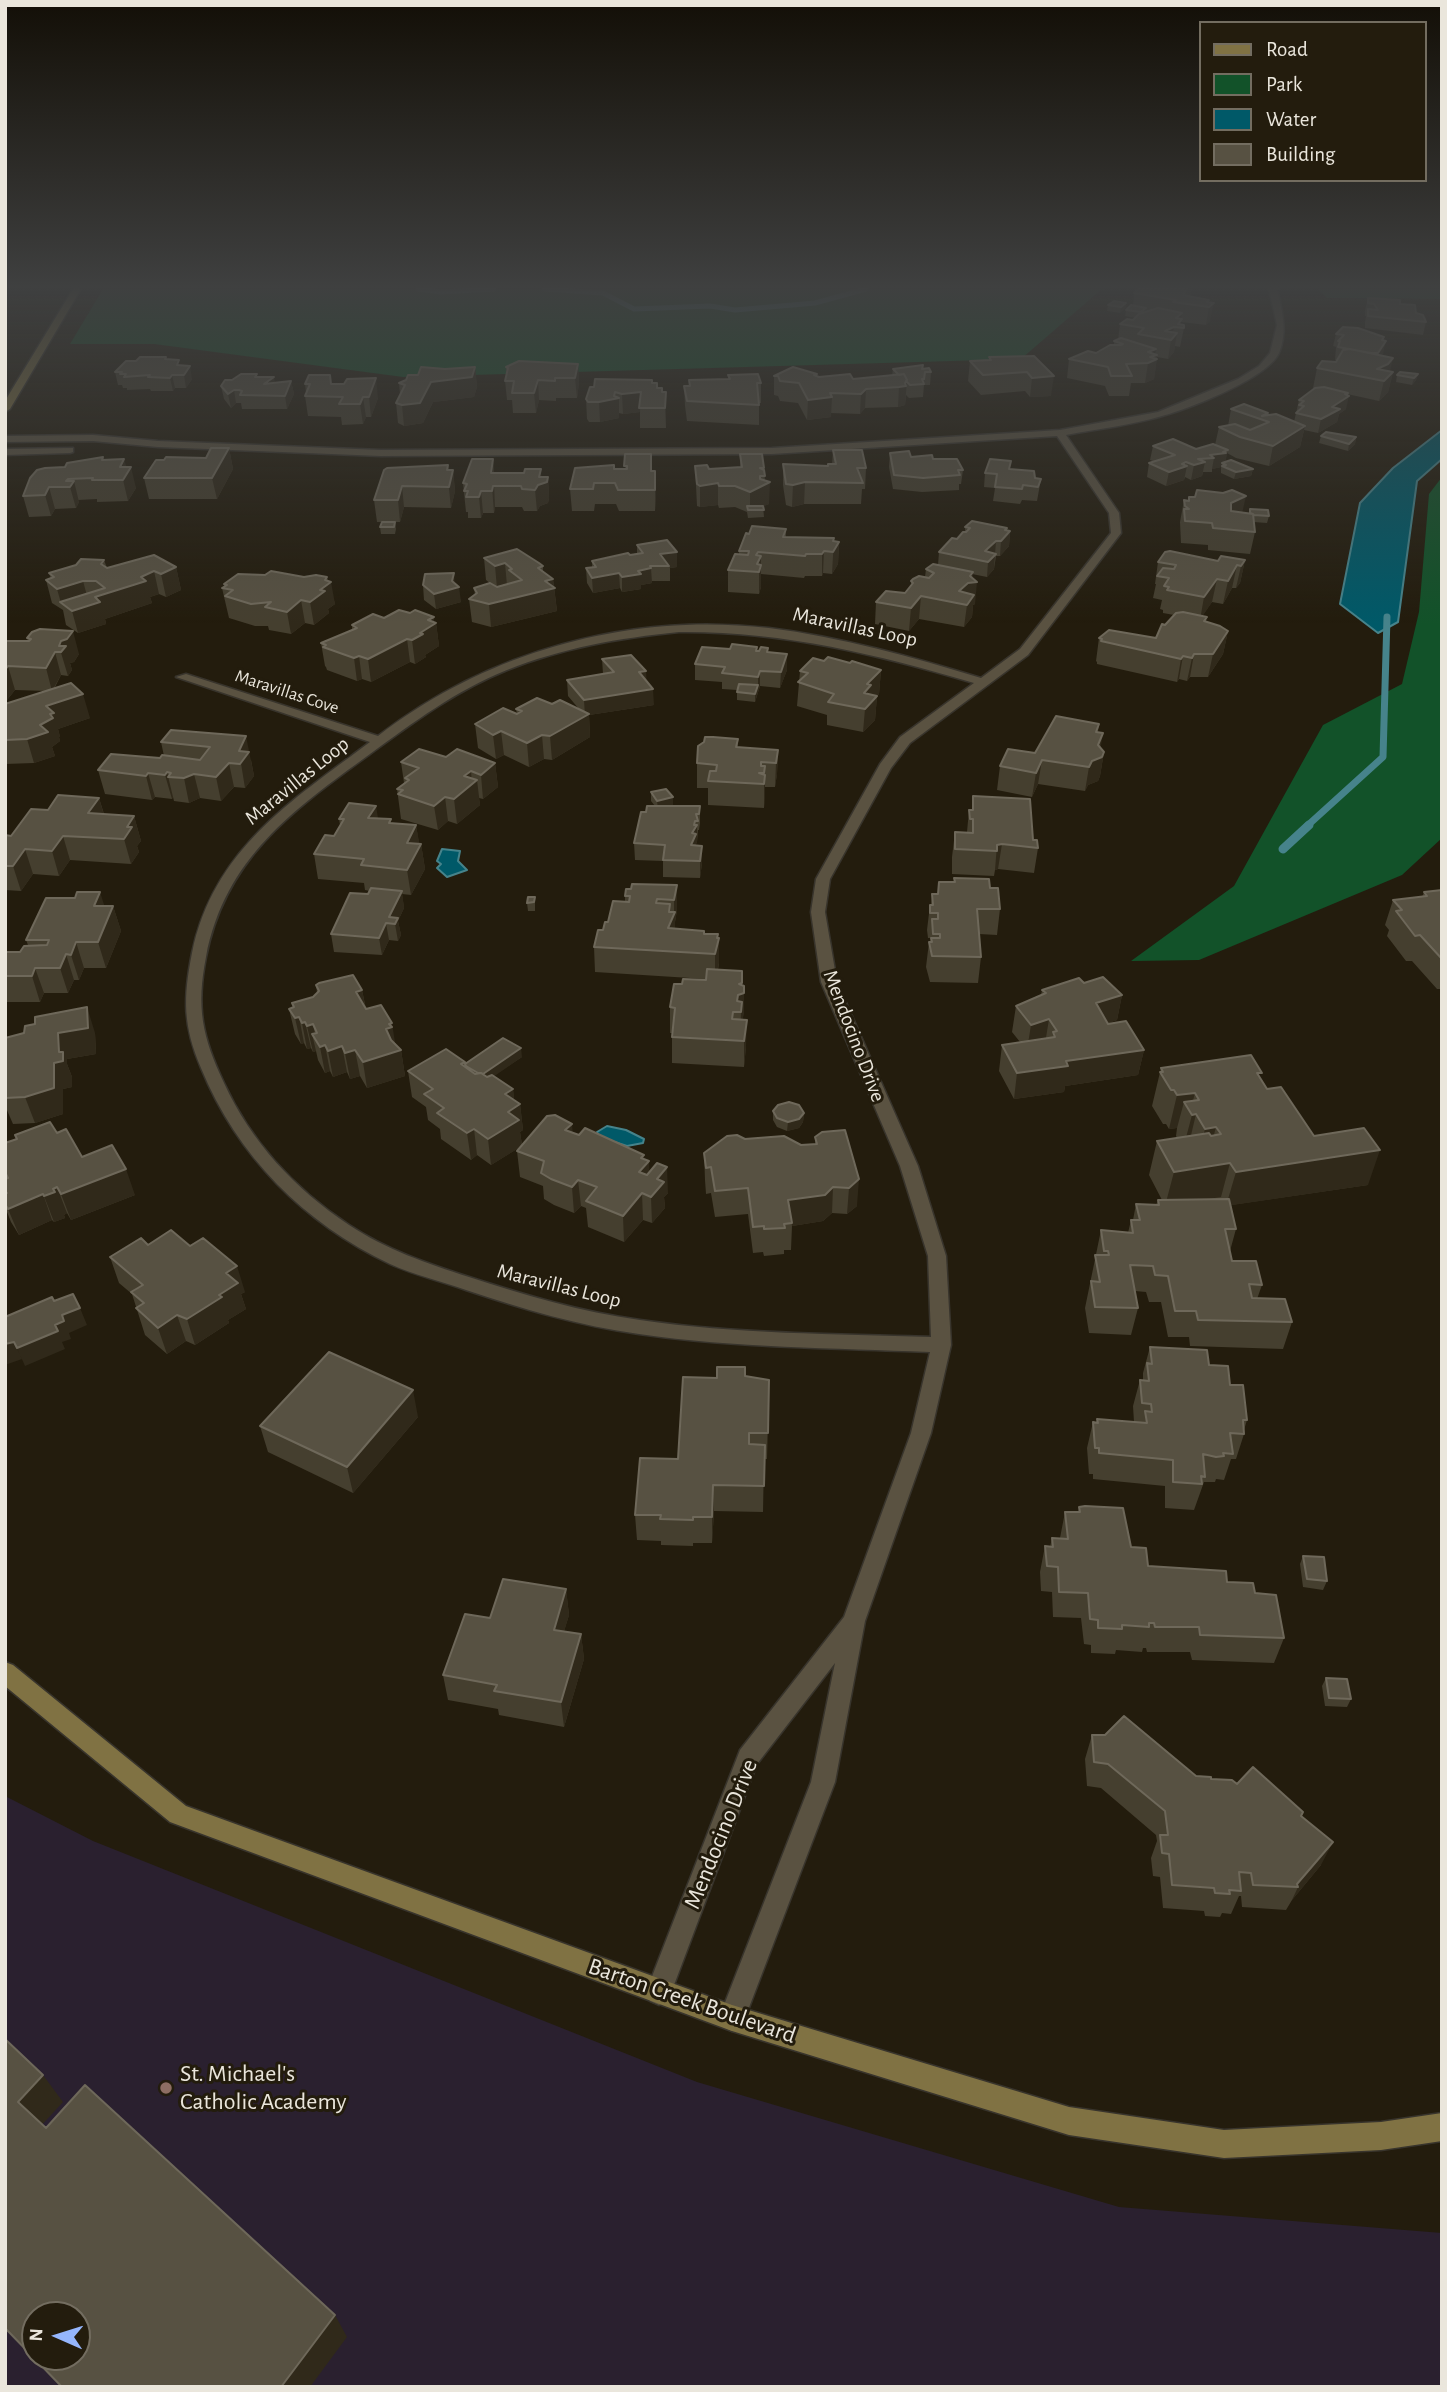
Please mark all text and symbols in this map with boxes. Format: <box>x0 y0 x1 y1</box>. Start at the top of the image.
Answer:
legend <box>1198 21 1426 182</box>
text: Road <box>1266 39 1308 60</box>
text: Park <box>1266 74 1302 95</box>
text: Water <box>1266 109 1316 130</box>
text: Building <box>1266 144 1335 165</box>
street label: Maravillas Loop <box>790 601 920 653</box>
street label: Maravillas Cove <box>232 665 342 719</box>
street label: Maravillas Loop <box>240 731 354 831</box>
street label: Mendocino Drive <box>817 966 891 1106</box>
street label: Maravillas Loop <box>494 1258 624 1314</box>
street label: Mendocino Drive <box>678 1755 764 1913</box>
street label: Barton Creek Boulevard <box>584 1952 800 2050</box>
place label: St. Michael's Catholic Academy <box>180 2060 346 2116</box>
marker: St. Michael's Catholic Academy <box>158 2080 174 2096</box>
north arrow <box>21 2301 91 2371</box>
text: N <box>27 2328 46 2342</box>

